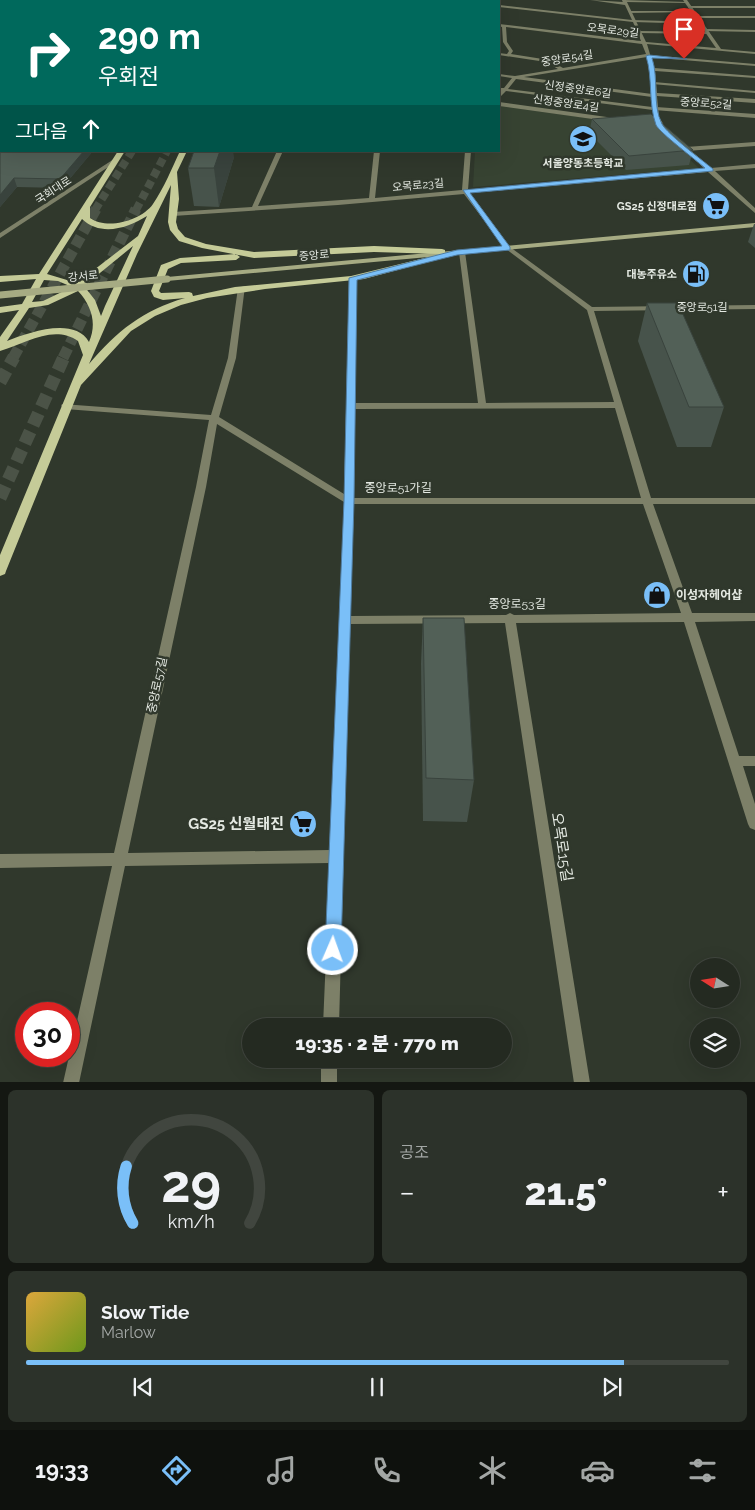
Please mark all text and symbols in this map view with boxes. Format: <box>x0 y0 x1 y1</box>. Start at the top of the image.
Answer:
pin <box>663 8 705 59</box>
icon: arrive <box>670 15 698 43</box>
text: 290 m <box>98 16 201 57</box>
icon: right <box>15 20 80 85</box>
street label: 오목로29길 <box>586 21 640 40</box>
street label: 중앙로54길 <box>540 48 594 69</box>
text: 우회전 <box>98 63 159 89</box>
street label: 신정중앙로6길 <box>544 78 612 101</box>
street label: 신정중앙로4길 <box>532 92 600 115</box>
street label: 중앙로52길 <box>679 95 732 112</box>
icon: ahead <box>77 115 105 143</box>
text: 그다음 <box>15 120 67 142</box>
school or university icon: 서울양동초등학교 <box>568 124 598 154</box>
place label: 서울양동초등학교 <box>543 157 623 170</box>
street label: 국회대로 <box>33 174 74 207</box>
street label: 오목로23길 <box>392 177 445 194</box>
supermarket icon: GS25 신정대로점 <box>701 191 731 221</box>
place label: GS25 신정대로점 <box>617 200 697 213</box>
street label: 중앙로 <box>298 248 330 263</box>
fuel station icon: 대농주유소 <box>681 259 711 289</box>
street label: 강서로 <box>67 268 99 285</box>
place label: 대농주유소 <box>626 268 677 281</box>
street label: 중앙로51길 <box>676 301 728 314</box>
street label: 중앙로51가길 <box>365 481 431 495</box>
shop icon: 이성자헤어샵 <box>642 580 672 610</box>
place label: 이성자헤어샵 <box>676 588 742 602</box>
street label: 중앙로53길 <box>488 597 546 611</box>
street label: 중앙로57길 <box>144 656 170 714</box>
supermarket icon: GS25 신월태진 <box>288 809 318 839</box>
street label: 오목로15길 <box>548 811 576 883</box>
place label: GS25 신월태진 <box>188 815 284 833</box>
position arrow <box>306 923 358 975</box>
north arrow <box>690 958 740 1008</box>
map controls <box>690 958 740 1068</box>
speed limit sign: 30 <box>15 1002 80 1067</box>
button: layers <box>690 1018 740 1068</box>
text: 19:35 · 2 분 · 770 m <box>295 1032 459 1054</box>
text: 공조 <box>400 1143 429 1162</box>
text: 29 <box>161 1153 221 1214</box>
text: 21.5° <box>524 1169 608 1214</box>
text: − <box>400 1176 415 1209</box>
text: + <box>717 1176 729 1209</box>
text: km/h <box>167 1211 214 1232</box>
text: Slow Tide <box>101 1301 190 1323</box>
text: Marlow <box>101 1323 156 1342</box>
icon: previous <box>129 1373 157 1401</box>
icon: pause <box>363 1373 391 1401</box>
icon: next <box>598 1373 626 1401</box>
icon: directions <box>159 1453 194 1488</box>
icon: music <box>264 1453 299 1488</box>
icon: phone <box>369 1453 404 1488</box>
icon: climate <box>475 1453 510 1488</box>
icon: car <box>580 1453 615 1488</box>
icon: filters <box>685 1453 720 1488</box>
text: 19:33 <box>35 1457 89 1483</box>

